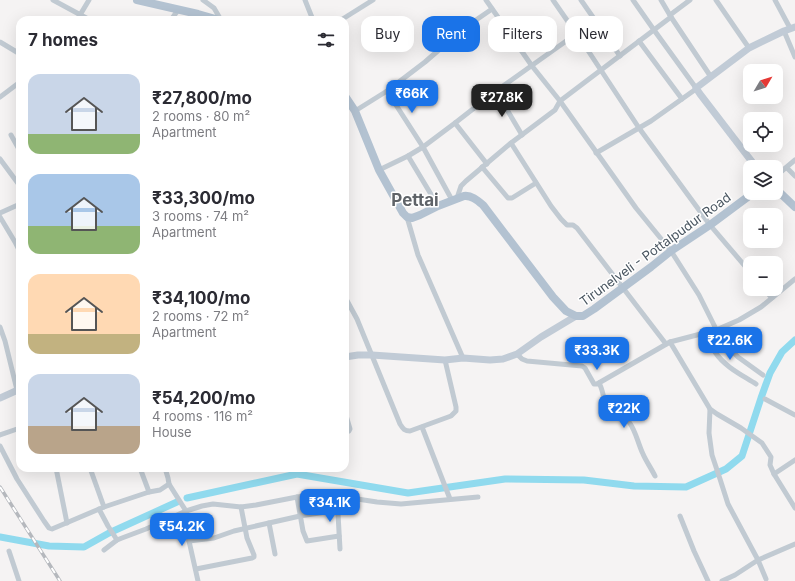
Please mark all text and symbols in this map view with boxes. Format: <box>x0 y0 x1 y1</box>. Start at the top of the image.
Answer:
chip: Buy <box>361 16 414 52</box>
chip: Rent <box>422 16 480 52</box>
chip: Filters <box>488 16 557 52</box>
chip: New <box>565 16 623 52</box>
icon: filters <box>315 29 337 51</box>
text: 7 homes <box>28 30 98 50</box>
north arrow <box>743 64 783 104</box>
map controls <box>743 64 783 296</box>
pin: ₹66K <box>388 80 436 114</box>
pin: ₹27.8K <box>469 84 535 118</box>
text: ₹66K <box>395 85 429 101</box>
text: ₹27,800/mo <box>152 88 252 108</box>
text: ₹27.8K <box>480 89 524 105</box>
icon: home <box>60 90 108 138</box>
text: 2 rooms · 80 m² <box>152 108 250 124</box>
button: locate <box>743 112 783 152</box>
text: Apartment <box>152 124 217 140</box>
button: layers <box>743 160 783 200</box>
text: ₹33,300/mo <box>152 188 255 208</box>
street label: Tirunelveli - Pottalpudur Road <box>576 189 734 309</box>
icon: home <box>60 190 108 238</box>
district label: Pettai <box>391 190 439 210</box>
text: 3 rooms · 74 m² <box>152 208 249 224</box>
button: + <box>743 208 783 248</box>
text: Apartment <box>152 224 217 240</box>
button: − <box>743 256 783 296</box>
text: ₹34,100/mo <box>152 288 251 308</box>
icon: home <box>60 290 108 338</box>
text: 2 rooms · 72 m² <box>152 308 249 324</box>
text: Apartment <box>152 324 217 340</box>
pin: ₹22.6K <box>697 327 763 361</box>
text: ₹22.6K <box>707 332 753 348</box>
pin: ₹33.3K <box>564 337 630 371</box>
text: ₹33.3K <box>574 342 620 358</box>
text: ₹54,200/mo <box>152 388 255 408</box>
icon: home <box>60 390 108 438</box>
pin: ₹22K <box>600 395 648 429</box>
text: ₹22K <box>607 400 641 416</box>
text: 4 rooms · 116 m² <box>152 408 253 424</box>
text: House <box>152 424 192 440</box>
pin: ₹34.1K <box>297 489 363 523</box>
text: ₹34.1K <box>309 494 351 510</box>
pin: ₹54.2K <box>149 513 215 547</box>
text: ₹54.2K <box>159 518 205 534</box>

